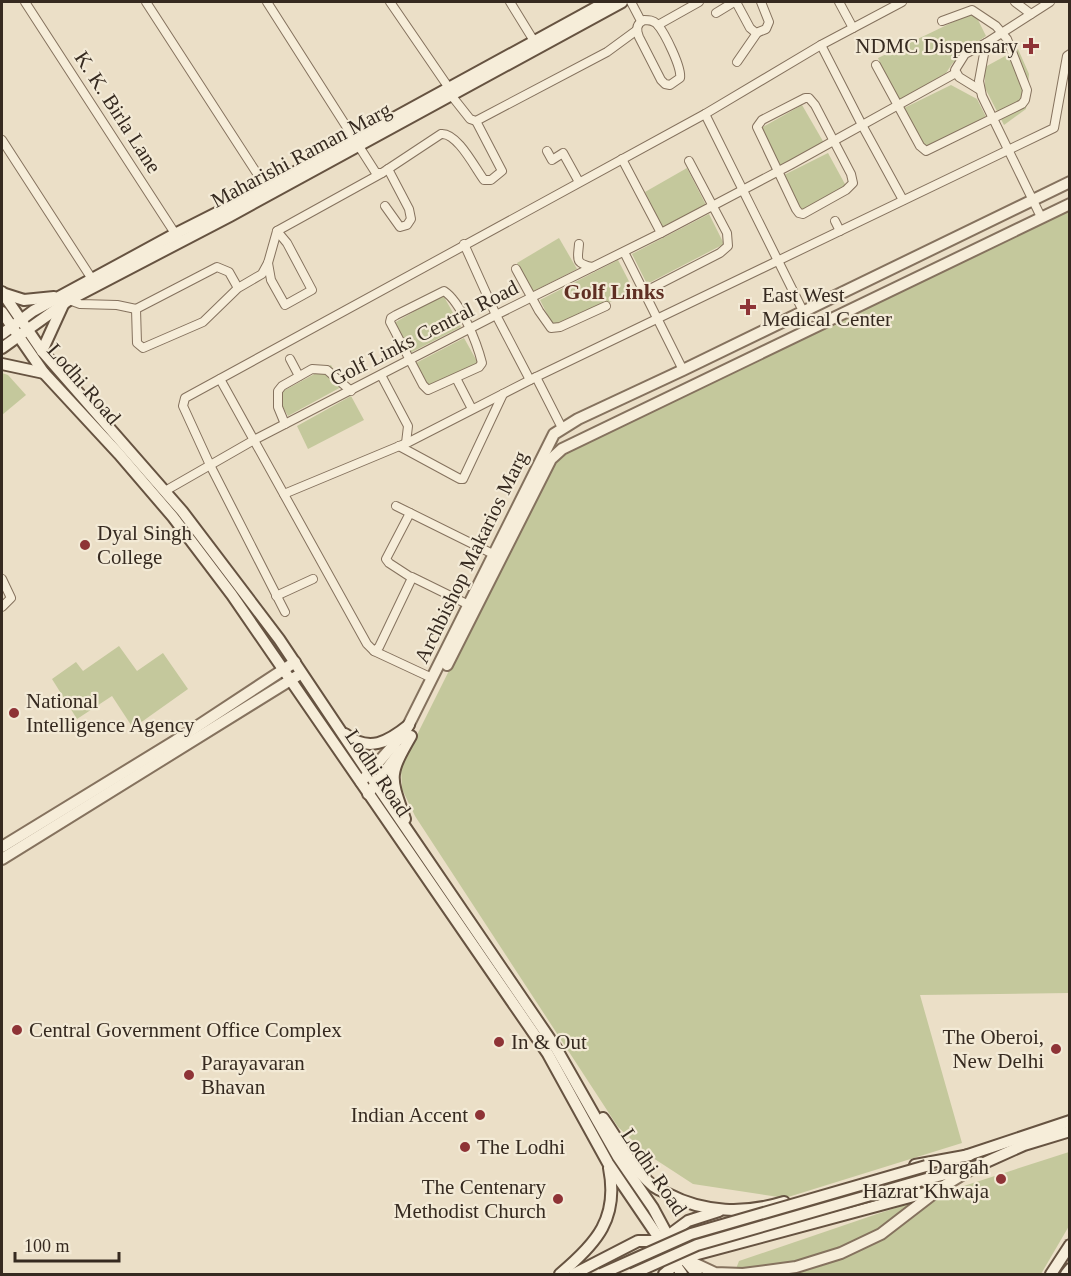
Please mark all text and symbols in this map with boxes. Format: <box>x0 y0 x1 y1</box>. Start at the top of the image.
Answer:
place label: NDMC Dispensary <box>855 34 1018 58</box>
marker: NDMC Dispensary <box>1022 37 1040 55</box>
street label: K. K. Birla Lane <box>70 47 166 177</box>
street label: Maharishi Raman Marg <box>207 97 395 213</box>
street label: Golf Links Central Road <box>326 275 523 391</box>
district label: Golf Links <box>564 279 665 304</box>
place label: East West Medical Center <box>762 283 892 331</box>
marker: East West Medical Center <box>739 298 757 316</box>
street label: Lodhi Road <box>42 338 126 430</box>
street label: Archbishop Makarios Marg <box>409 447 533 667</box>
place label: Dyal Singh College <box>97 521 193 569</box>
marker: Dyal Singh College <box>78 538 92 552</box>
place label: National Intelligence Agency <box>26 689 195 737</box>
marker: National Intelligence Agency <box>7 706 21 720</box>
street label: Lodhi Road <box>340 725 416 821</box>
place label: Central Government Office Complex <box>29 1018 342 1042</box>
marker: Central Government Office Complex <box>10 1023 24 1037</box>
place label: The Oberoi, New Delhi <box>943 1025 1044 1073</box>
place label: In & Out <box>511 1030 587 1054</box>
marker: In & Out <box>492 1035 506 1049</box>
marker: The Oberoi, New Delhi <box>1049 1042 1063 1056</box>
place label: Parayavaran Bhavan <box>201 1051 305 1099</box>
marker: Parayavaran Bhavan <box>182 1068 196 1082</box>
place label: Indian Accent <box>351 1103 468 1127</box>
marker: Indian Accent <box>473 1108 487 1122</box>
street label: Lodhi Road <box>616 1124 692 1220</box>
place label: The Lodhi <box>477 1135 565 1159</box>
marker: The Lodhi <box>458 1140 472 1154</box>
place label: Dargah Hazrat Khwaja <box>862 1155 990 1203</box>
marker: Dargah Hazrat Khwaja <box>994 1172 1008 1186</box>
place label: The Centenary Methodist Church <box>394 1175 546 1223</box>
marker: The Centenary Methodist Church <box>551 1192 565 1206</box>
scale bar <box>15 1225 118 1263</box>
text: 100 m <box>24 1236 70 1256</box>

